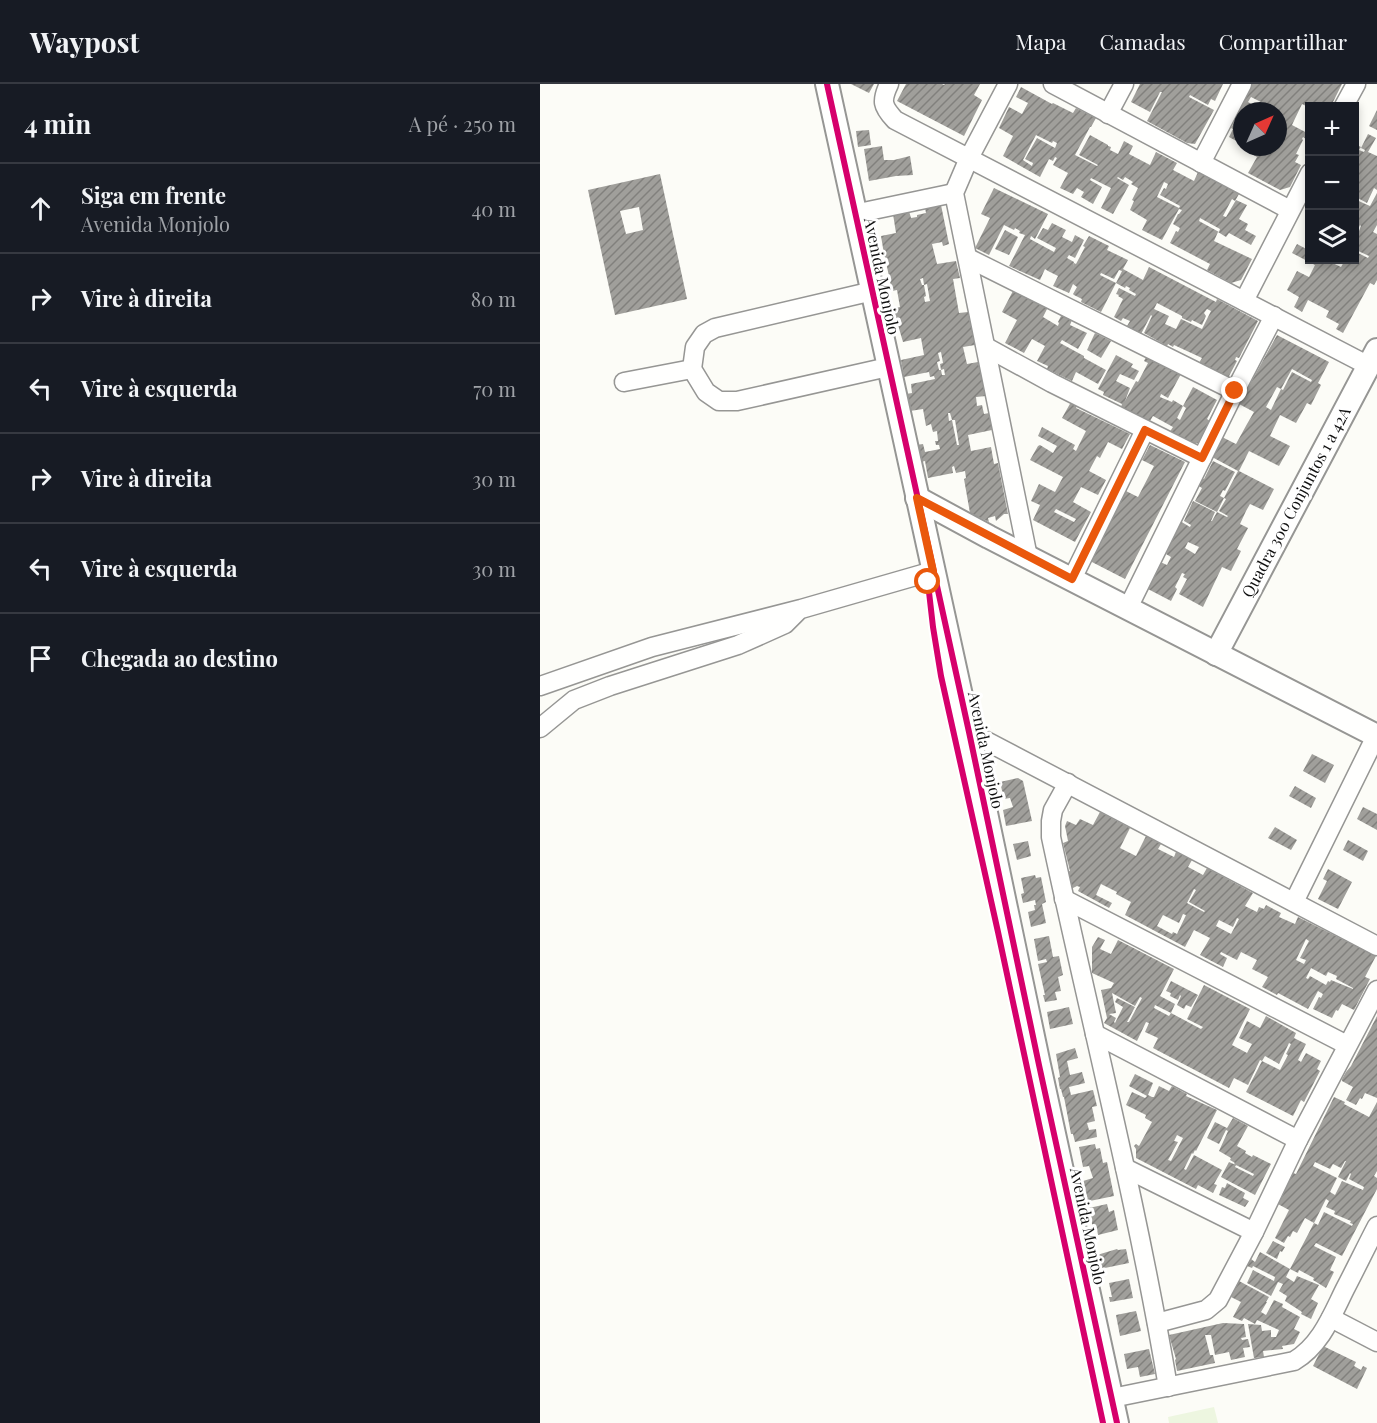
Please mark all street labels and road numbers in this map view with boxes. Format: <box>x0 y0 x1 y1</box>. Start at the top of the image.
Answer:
street label: Avenida Monjolo <box>860 214 905 337</box>
street label: Quadra 300 Conjuntos 1 a 42A <box>1236 402 1355 601</box>
street label: Avenida Monjolo <box>964 688 1009 811</box>
street label: Avenida Monjolo <box>1066 1164 1111 1287</box>

